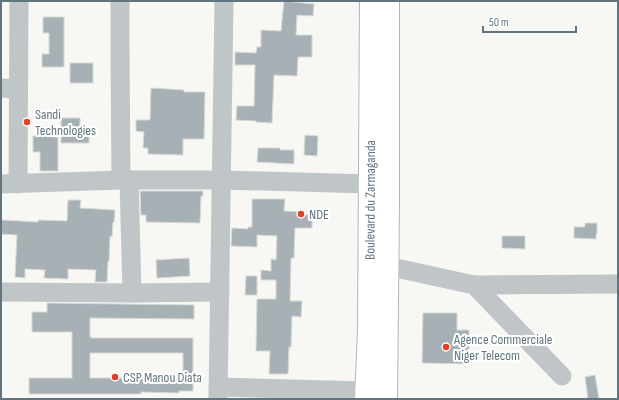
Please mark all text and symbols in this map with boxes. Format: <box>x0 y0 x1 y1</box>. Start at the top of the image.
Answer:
scale bar <box>483 8 576 34</box>
text: 50 m <box>489 15 509 30</box>
place label: Sandi Technologies <box>35 106 96 139</box>
marker: Sandi Technologies <box>22 117 32 127</box>
street label: Boulevard du Zarmaganda <box>361 140 379 260</box>
place label: NDE <box>309 206 329 223</box>
marker: NDE <box>296 209 306 219</box>
place label: Agence Commerciale Niger Telecom <box>453 331 552 364</box>
marker: Agence Commerciale Niger Telecom <box>441 342 451 352</box>
place label: CSP Manou Diata <box>123 369 202 386</box>
marker: CSP Manou Diata <box>110 372 120 382</box>

